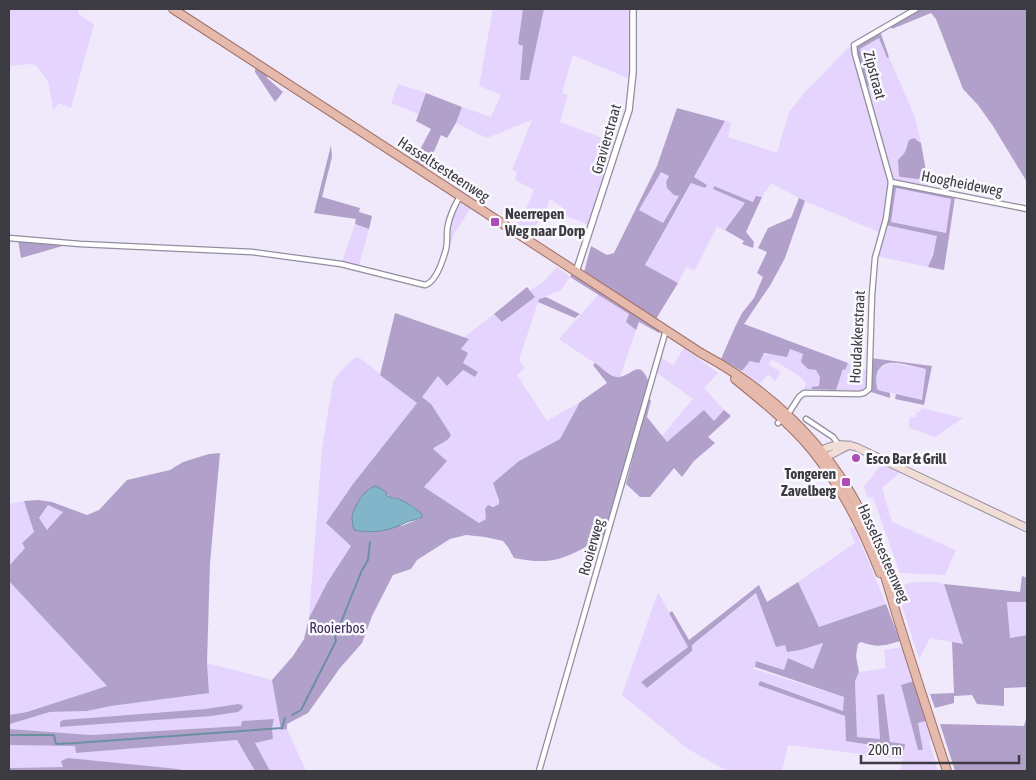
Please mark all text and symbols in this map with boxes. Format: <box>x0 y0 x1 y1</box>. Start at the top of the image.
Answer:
street label: Zipstraat <box>860 49 890 101</box>
street label: Gravierstraat <box>588 102 624 176</box>
street label: Hasseltsesteenweg <box>395 133 493 205</box>
street label: Hoogheideweg <box>920 167 1005 199</box>
place label: Neerrepen Weg naar Dorp <box>504 205 585 239</box>
marker: Neerrepen Weg naar Dorp <box>489 216 501 228</box>
street label: Houdakkerstraat <box>846 290 868 384</box>
place label: Esco Bar & Grill <box>866 450 948 467</box>
marker: Esco Bar & Grill <box>850 452 862 464</box>
place label: Tongeren Zavelberg <box>781 465 837 499</box>
marker: Tongeren Zavelberg <box>840 476 852 488</box>
street label: Hasseltsesteenweg <box>855 501 914 605</box>
street label: Rooierweg <box>575 516 607 577</box>
park label: Rooierbos <box>309 619 365 636</box>
scale bar <box>861 732 1018 764</box>
text: 200 m <box>868 741 902 758</box>

